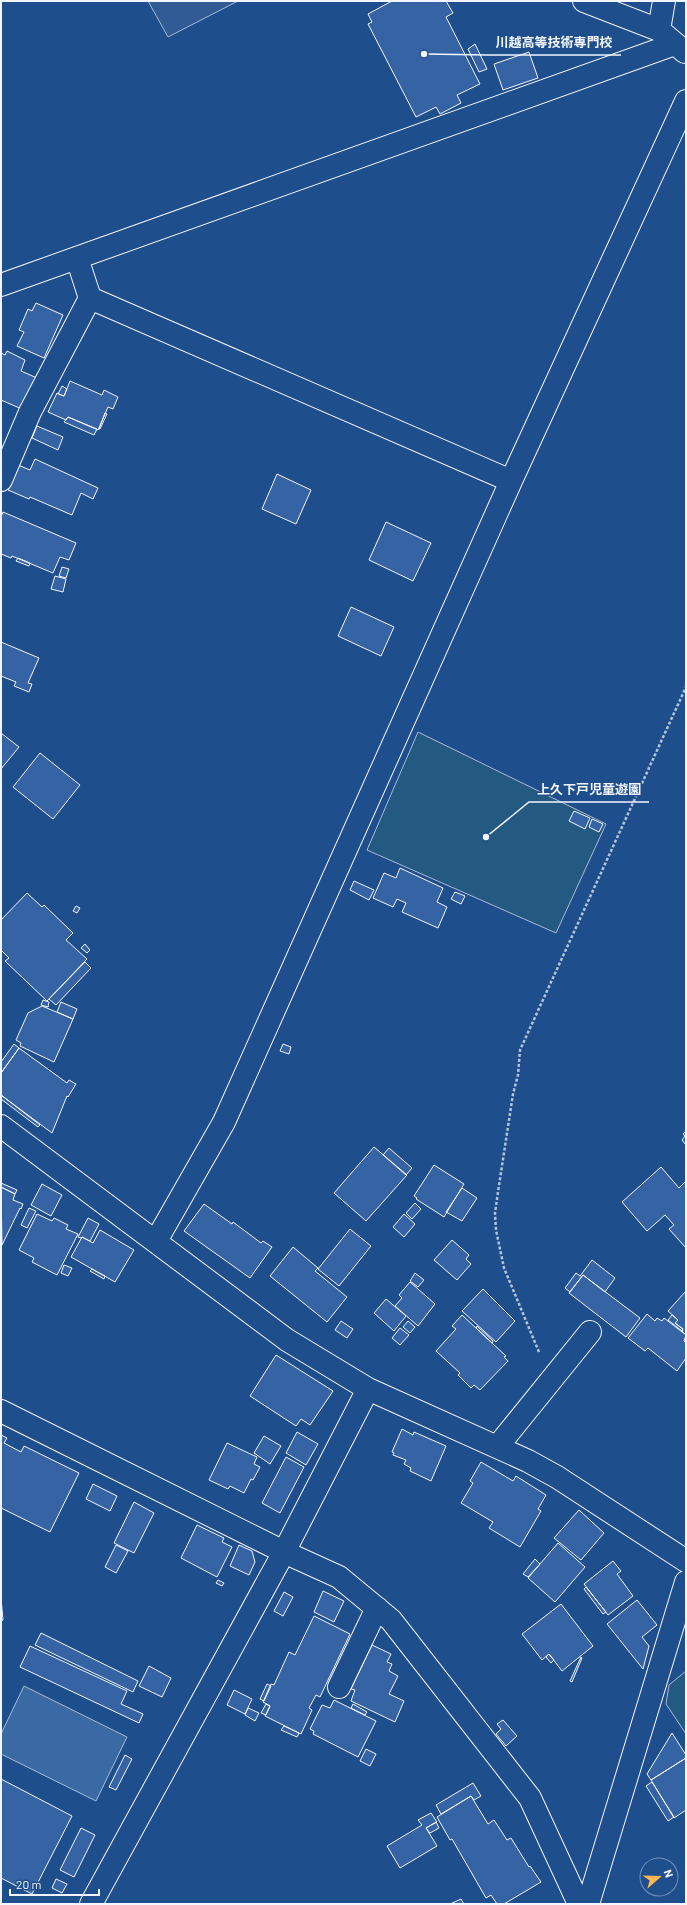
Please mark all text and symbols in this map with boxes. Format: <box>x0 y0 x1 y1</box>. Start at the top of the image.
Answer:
callout: 川越高等技術専門校 <box>488 30 621 55</box>
text: 川越高等技術専門校 <box>495 34 613 50</box>
callout: 上久下戸児童遊園 <box>529 777 649 802</box>
text: 上久下戸児童遊園 <box>537 781 641 797</box>
north arrow <box>639 1857 679 1897</box>
text: N <box>662 1868 676 1879</box>
scale bar <box>10 1871 99 1897</box>
text: 20 m <box>16 1877 42 1891</box>

